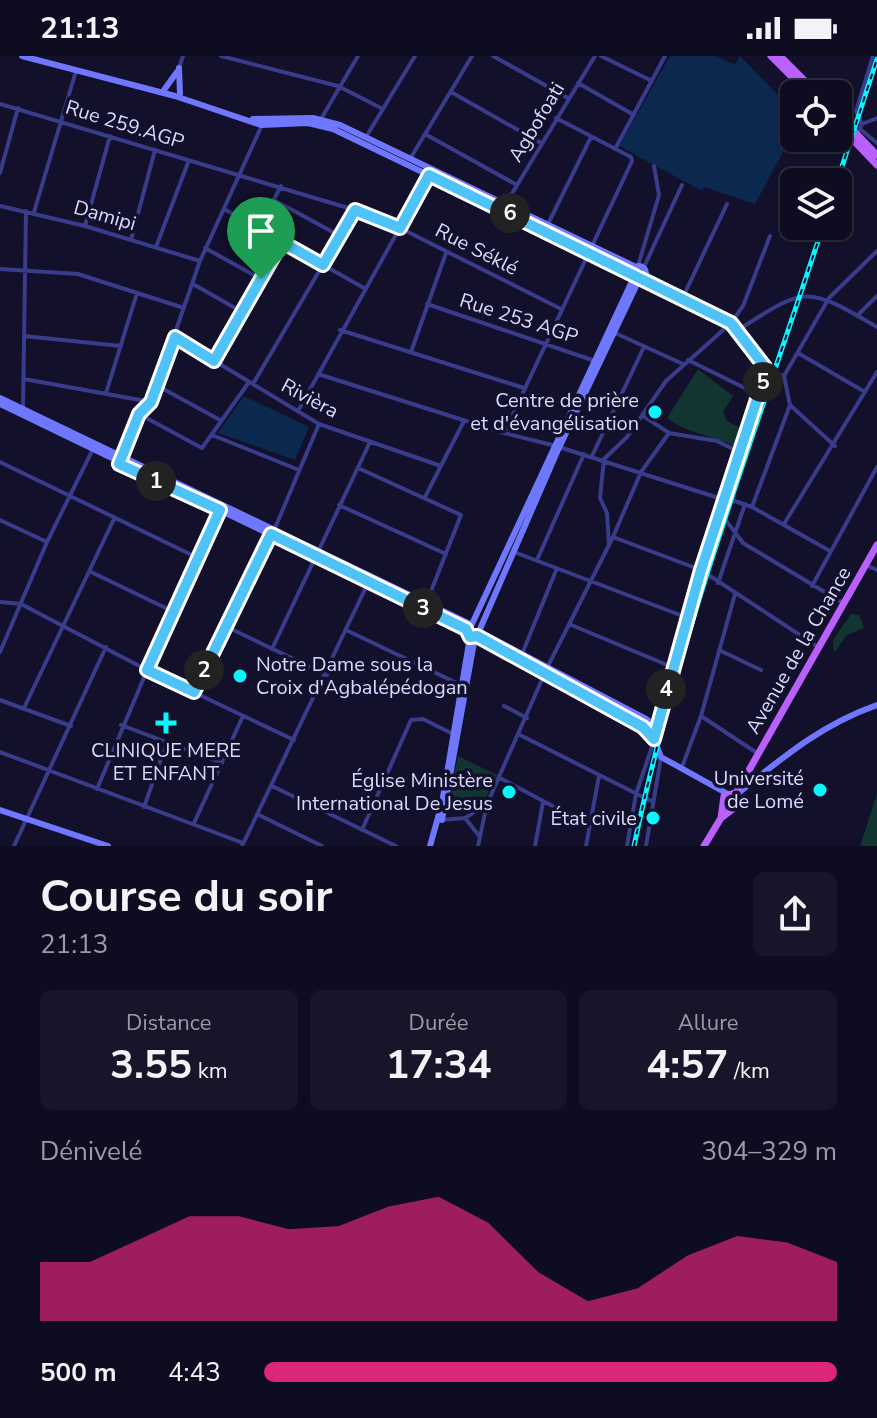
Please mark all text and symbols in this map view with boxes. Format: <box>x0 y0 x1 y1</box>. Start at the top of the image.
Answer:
text: 21:13 <box>40 8 119 49</box>
street label: Agbofoati <box>502 77 571 167</box>
map controls <box>780 80 852 240</box>
button: locate <box>780 80 852 152</box>
street label: Rue 259.AGP <box>62 94 188 155</box>
button: layers <box>780 168 852 240</box>
pin: 6 <box>490 193 530 233</box>
street label: Damipi <box>71 194 139 237</box>
pin <box>227 197 295 279</box>
text: 6 <box>503 198 517 228</box>
icon: arrive <box>239 209 283 253</box>
street label: Rue Séklé <box>431 217 523 282</box>
street label: Rue 253 AGP <box>456 287 582 350</box>
pin: 5 <box>743 362 783 402</box>
text: 5 <box>756 367 770 397</box>
street label: Rivièra <box>276 372 343 425</box>
place label: Centre de prière et d'évangélisation <box>470 387 639 437</box>
marker: Centre de prière et d'évangélisation <box>646 403 664 421</box>
pin: 1 <box>136 461 176 501</box>
text: 1 <box>149 466 163 496</box>
street label: Avenue de la Chance <box>740 562 857 739</box>
pin: 3 <box>403 588 443 628</box>
text: 3 <box>416 593 430 623</box>
pin: 2 <box>184 650 224 690</box>
place label: Notre Dame sous la Croix d'Agbalépédogan <box>256 651 468 701</box>
text: 2 <box>197 655 211 685</box>
marker: Notre Dame sous la Croix d'Agbalépédogan <box>231 667 249 685</box>
pin: 4 <box>646 669 686 709</box>
text: 4 <box>659 674 673 704</box>
marker: CLINIQUE MERE ET ENFANT <box>155 712 177 734</box>
place label: CLINIQUE MERE ET ENFANT <box>91 737 241 787</box>
place label: Université de Lomé <box>714 765 804 815</box>
place label: Église Ministère International De Jesus <box>296 767 493 817</box>
marker: Université de Lomé <box>811 781 829 799</box>
marker: Église Ministère International De Jesus <box>500 783 518 801</box>
place label: État civile <box>550 805 637 832</box>
marker: État civile <box>644 809 662 827</box>
text: Course du soir <box>40 867 332 927</box>
button: share <box>753 872 837 956</box>
text: 21:13 <box>40 927 108 962</box>
text: Distance <box>126 1008 212 1038</box>
text: Durée <box>409 1008 468 1038</box>
text: Allure <box>678 1008 739 1038</box>
text: 3.55 <box>110 1038 192 1092</box>
text: 17:34 <box>386 1038 491 1092</box>
text: 4:57 <box>646 1038 728 1092</box>
text: km <box>192 1056 228 1086</box>
text: /km <box>728 1056 770 1086</box>
text: Dénivelé <box>40 1134 142 1169</box>
text: 304–329 m <box>701 1134 837 1169</box>
text: 500 m <box>40 1355 117 1390</box>
text: 4:43 <box>168 1355 221 1390</box>

